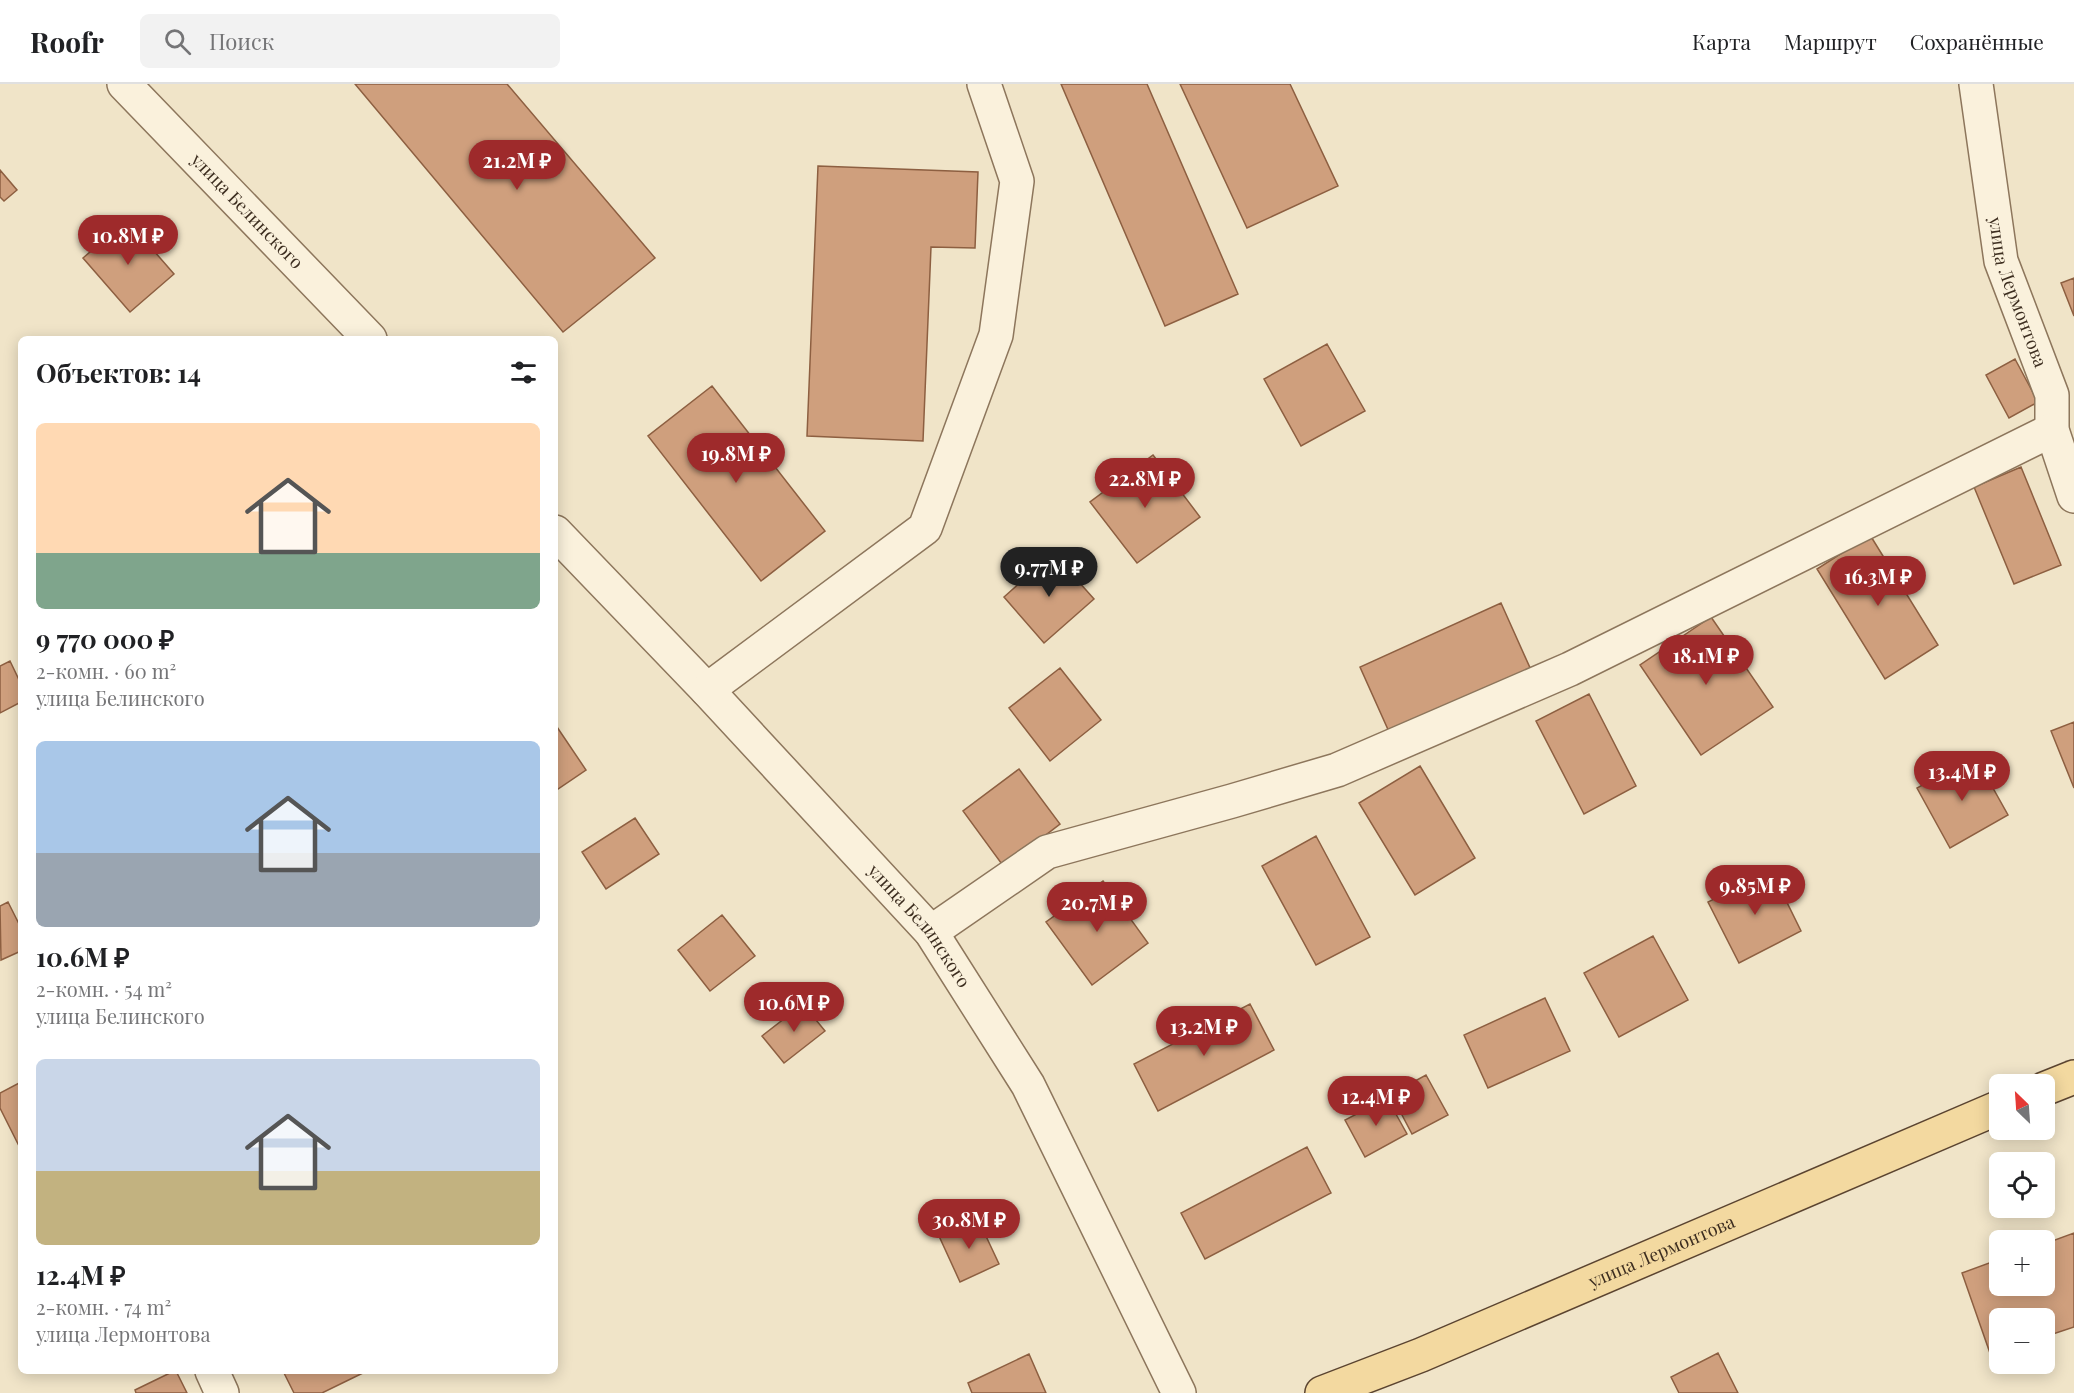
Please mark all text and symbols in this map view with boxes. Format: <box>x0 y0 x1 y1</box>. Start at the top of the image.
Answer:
search box <box>140 14 560 68</box>
text: Roofr <box>30 23 104 60</box>
icon: search <box>161 25 194 58</box>
text: Поиск <box>209 26 274 56</box>
text: Карта <box>1692 27 1751 55</box>
text: Маршрут <box>1784 27 1877 55</box>
text: Сохранённые <box>1910 27 2044 55</box>
pin: 21.2M ₽ <box>462 140 572 191</box>
text: 21.2M ₽ <box>483 146 551 173</box>
street label: улица Белинского <box>186 147 309 274</box>
street label: улица Лермонтова <box>1984 214 2053 370</box>
pin: 10.8M ₽ <box>73 215 183 266</box>
text: 10.8M ₽ <box>92 221 164 248</box>
text: Объектов: 14 <box>36 355 201 390</box>
icon: filters <box>507 356 540 389</box>
pin: 19.8M ₽ <box>681 433 791 484</box>
text: 19.8M ₽ <box>701 439 771 466</box>
pin: 22.8M ₽ <box>1090 458 1200 509</box>
icon: home <box>234 462 342 570</box>
text: 22.8M ₽ <box>1109 464 1181 491</box>
pin: 9.77M ₽ <box>994 547 1104 598</box>
text: 9.77M ₽ <box>1014 553 1084 580</box>
pin: 16.3M ₽ <box>1823 556 1933 607</box>
text: 16.3M ₽ <box>1844 562 1912 589</box>
text: 9 770 000 ₽ <box>36 621 174 656</box>
pin: 18.1M ₽ <box>1651 635 1761 686</box>
text: 18.1M ₽ <box>1673 641 1739 668</box>
text: 2-комн. · 60 m² <box>36 657 176 684</box>
text: улица Белинского <box>36 684 205 711</box>
pin: 13.4M ₽ <box>1907 751 2017 802</box>
text: 13.4M ₽ <box>1928 757 1996 784</box>
icon: home <box>234 780 342 888</box>
street label: улица Белинского <box>863 858 976 992</box>
pin: 9.85M ₽ <box>1700 865 1810 916</box>
text: 9.85M ₽ <box>1719 871 1791 898</box>
pin: 20.7M ₽ <box>1042 882 1152 933</box>
text: 20.7M ₽ <box>1061 888 1133 915</box>
text: 10.6M ₽ <box>36 939 130 974</box>
text: 2-комн. · 54 m² <box>36 975 172 1002</box>
pin: 10.6M ₽ <box>739 982 849 1033</box>
text: 10.6M ₽ <box>758 988 830 1015</box>
text: улица Белинского <box>36 1002 205 1029</box>
pin: 13.2M ₽ <box>1149 1006 1259 1057</box>
text: 13.2M ₽ <box>1170 1012 1238 1039</box>
north arrow <box>1989 1074 2055 1140</box>
map controls <box>1989 1074 2055 1374</box>
pin: 12.4M ₽ <box>1321 1076 1431 1127</box>
text: 12.4M ₽ <box>1342 1082 1410 1109</box>
icon: home <box>234 1098 342 1206</box>
button: locate <box>1989 1152 2055 1218</box>
pin: 30.8M ₽ <box>914 1199 1024 1250</box>
text: 30.8M ₽ <box>932 1205 1006 1232</box>
street label: улица Лермонтова <box>1584 1209 1738 1293</box>
button: + <box>1989 1230 2055 1296</box>
text: 12.4M ₽ <box>36 1257 126 1292</box>
text: 2-комн. · 74 m² <box>36 1293 171 1320</box>
button: − <box>1989 1308 2055 1374</box>
text: улица Лермонтова <box>36 1320 210 1347</box>

